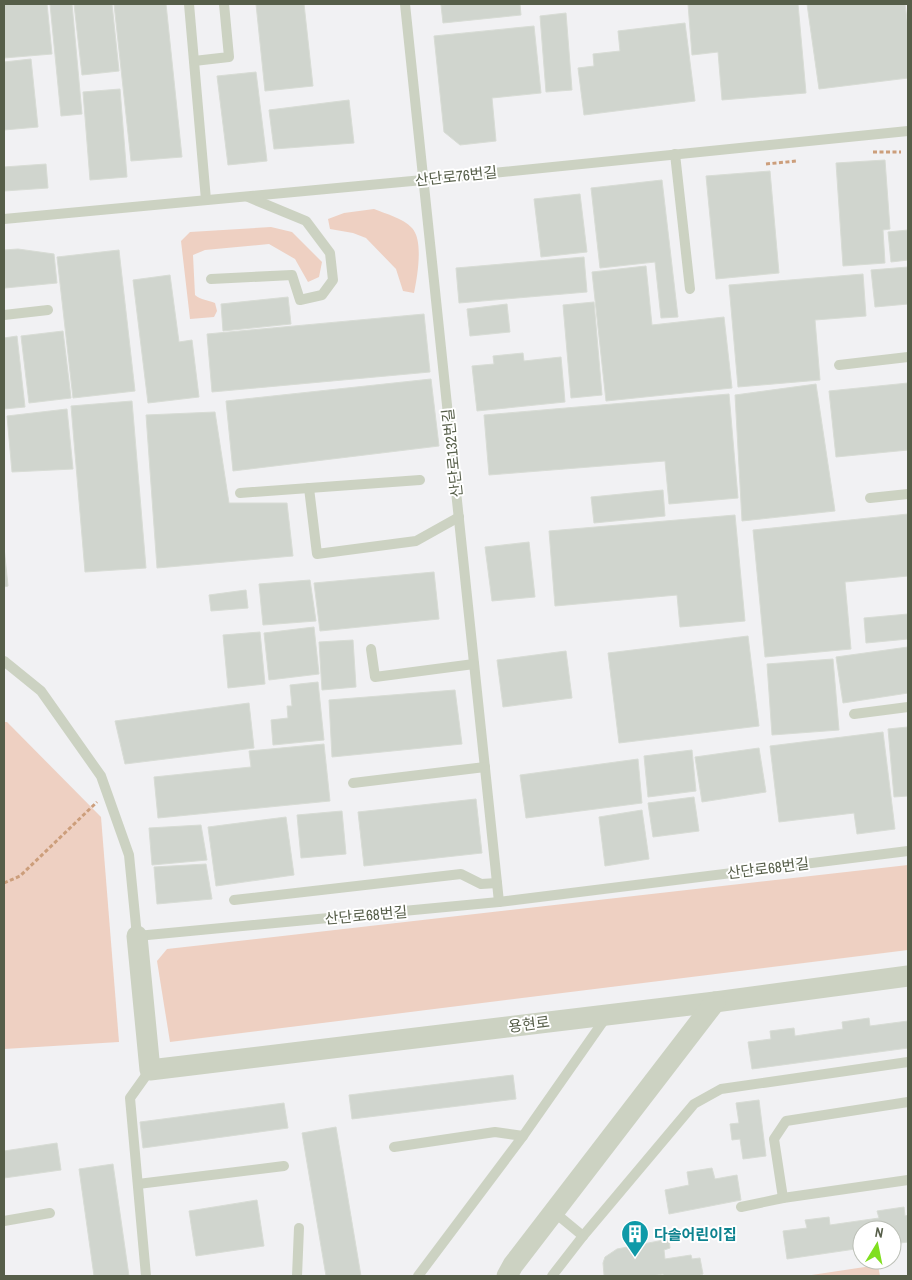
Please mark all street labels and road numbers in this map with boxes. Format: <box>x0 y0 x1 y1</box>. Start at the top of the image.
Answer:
street label: 산단로76번길 <box>414 161 498 191</box>
street label: 산단로132번길 <box>437 407 467 499</box>
street label: 산단로68번길 <box>726 853 810 883</box>
street label: 산단로68번길 <box>324 901 408 929</box>
street label: 용현로 <box>507 1011 551 1037</box>

